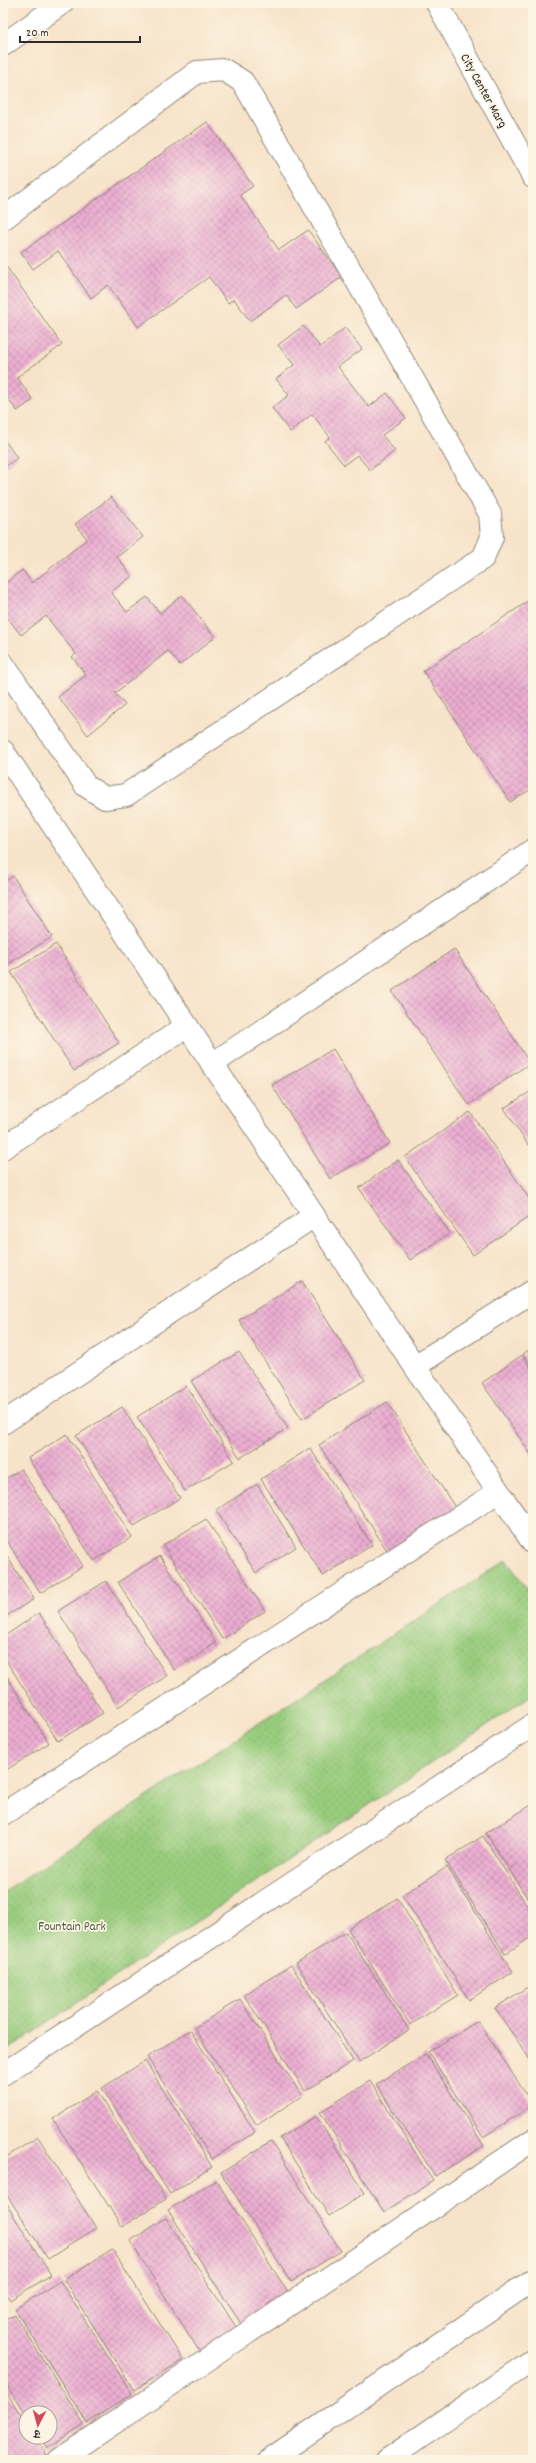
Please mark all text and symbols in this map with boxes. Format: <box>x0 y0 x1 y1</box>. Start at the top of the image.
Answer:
scale bar <box>20 18 140 44</box>
text: 20 m <box>26 25 49 42</box>
street label: City Center Marg <box>454 51 511 132</box>
park label: Fountain Park <box>38 1918 106 1937</box>
north arrow <box>18 2405 58 2445</box>
text: उ <box>32 2425 42 2441</box>

